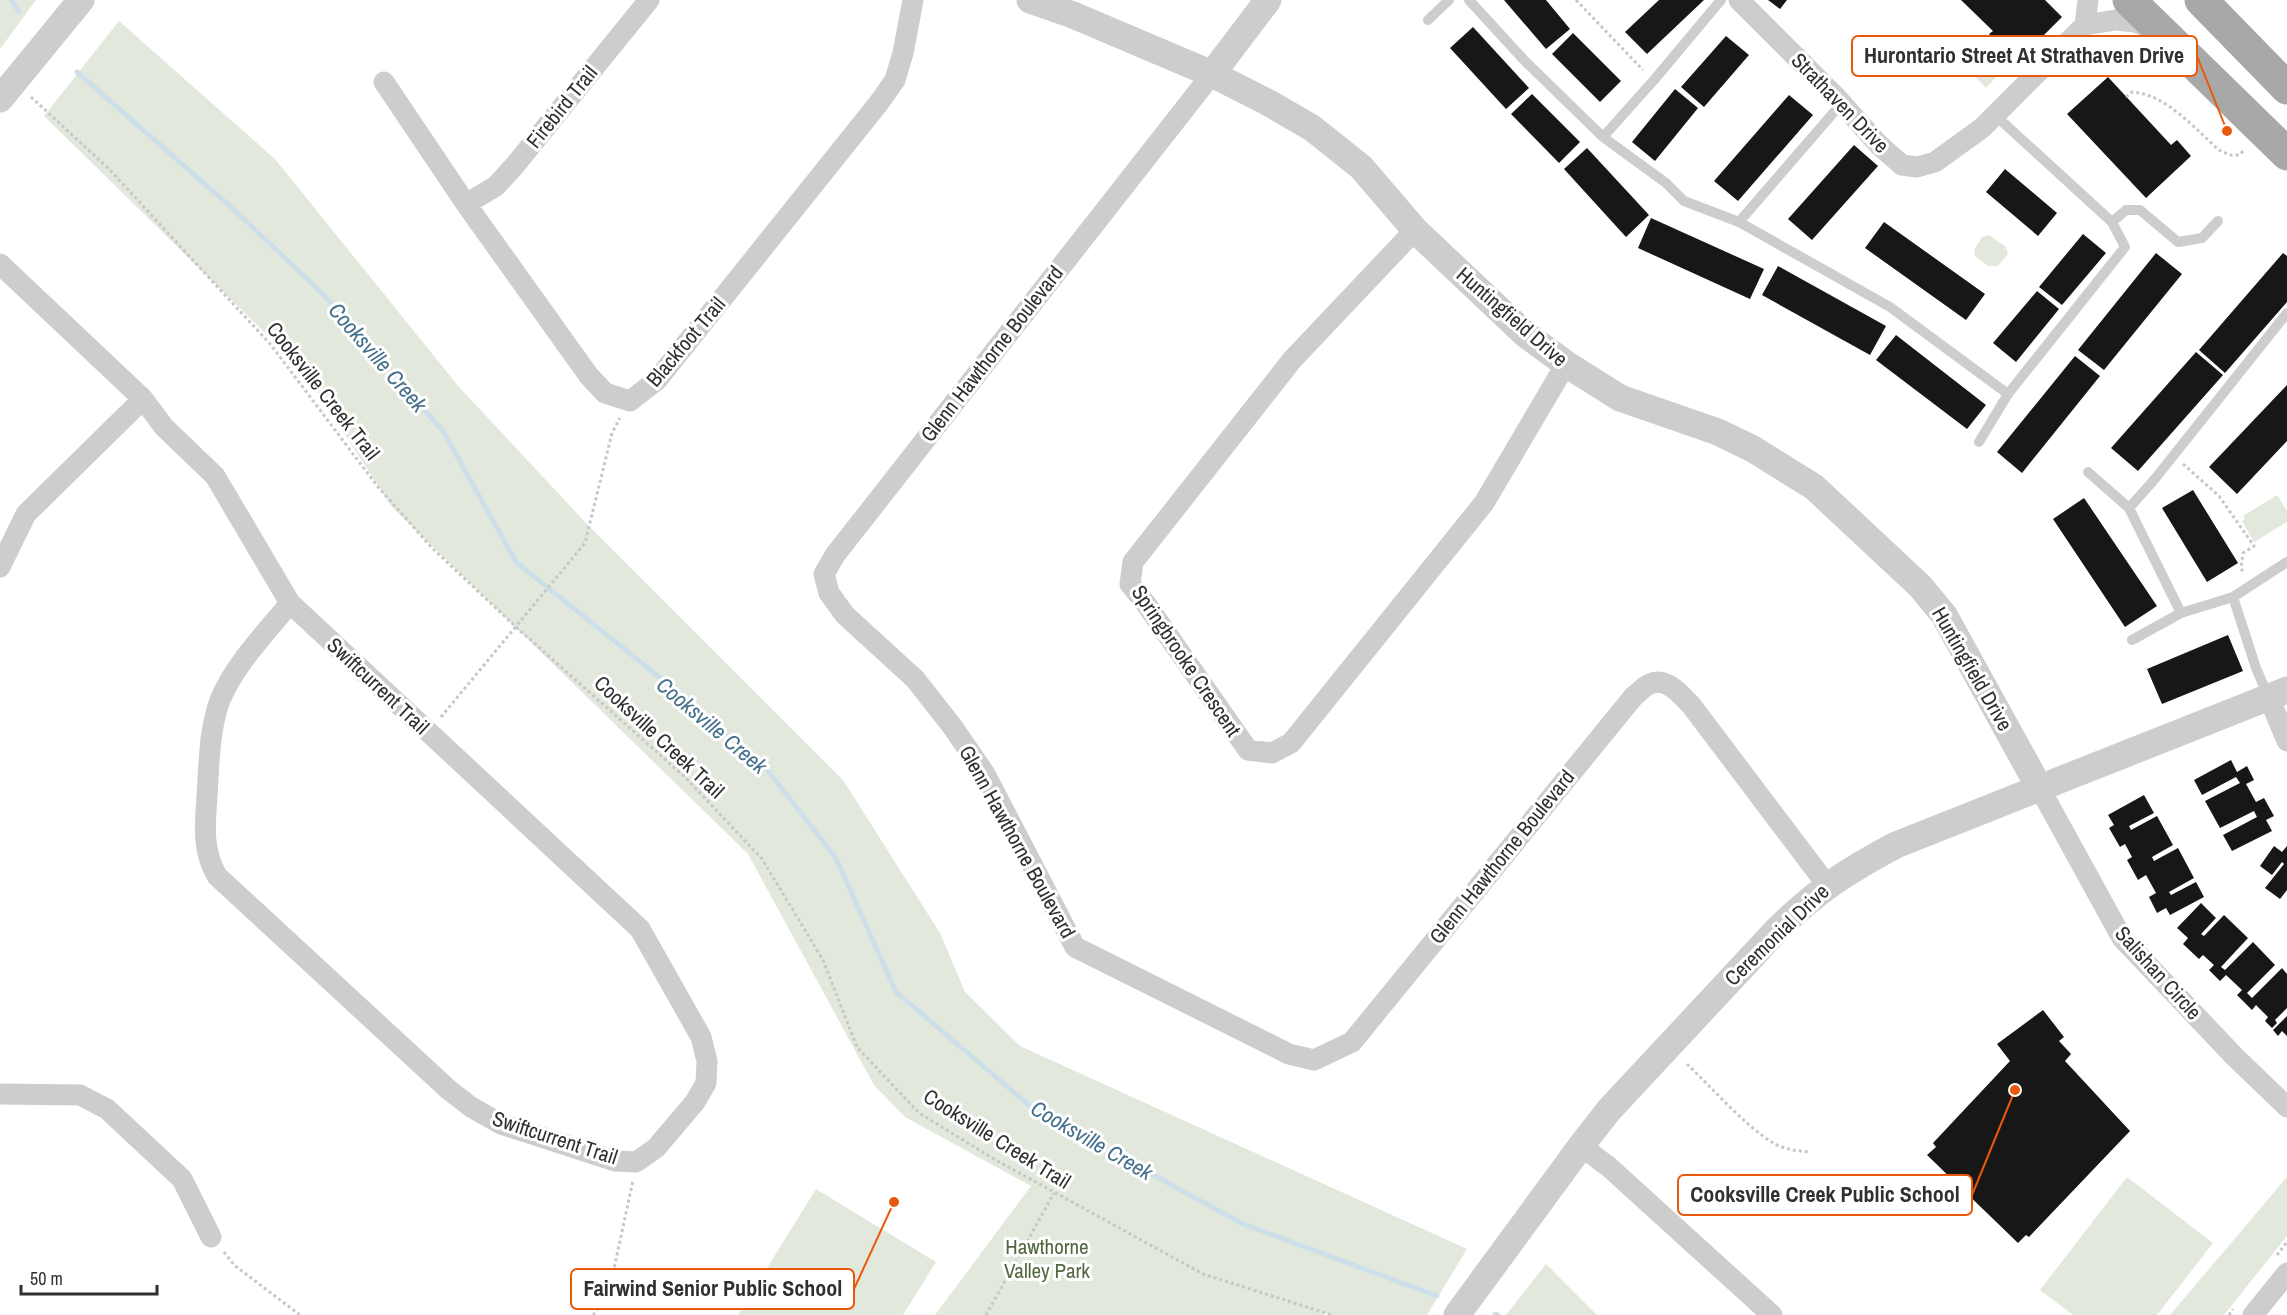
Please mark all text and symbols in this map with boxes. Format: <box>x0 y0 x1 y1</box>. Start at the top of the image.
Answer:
callout: Hurontario Street At Strathaven Drive <box>1852 36 2197 76</box>
text: Hurontario Street At Strathaven Drive <box>1864 40 2184 70</box>
street label: Strathaven Drive <box>1785 46 1896 159</box>
street label: Firebird Trail <box>519 59 604 154</box>
street label: Glenn Hawthorne Boulevard <box>914 260 1070 448</box>
street label: Huntingfield Drive <box>1450 260 1574 373</box>
street label: Blackfoot Trail <box>639 291 732 393</box>
water label: Cooksville Creek <box>322 296 435 419</box>
street label: Cooksville Creek Trail <box>260 315 387 466</box>
street label: Springbrooke Crescent <box>1125 579 1248 742</box>
street label: Huntingfield Drive <box>1925 601 2020 736</box>
street label: Swiftcurrent Trail <box>321 631 436 741</box>
street label: Cooksville Creek Trail <box>588 669 731 805</box>
water label: Cooksville Creek <box>650 670 775 781</box>
street label: Glenn Hawthorne Boulevard <box>952 740 1083 943</box>
street label: Glenn Hawthorne Boulevard <box>1422 764 1581 950</box>
street label: Ceremonial Drive <box>1718 877 1835 992</box>
street label: Salishan Circle <box>2109 920 2208 1026</box>
street label: Cooksville Creek Trail <box>918 1082 1076 1196</box>
water label: Cooksville Creek <box>1025 1093 1159 1188</box>
street label: Swiftcurrent Trail <box>489 1104 622 1171</box>
callout: Cooksville Creek Public School <box>1678 1175 1972 1215</box>
text: Cooksville Creek Public School <box>1690 1179 1960 1209</box>
park label: Hawthorne Valley Park <box>1004 1232 1090 1285</box>
scale bar <box>21 1258 158 1296</box>
text: 50 m <box>30 1266 63 1291</box>
callout: Fairwind Senior Public School <box>571 1269 854 1309</box>
text: Fairwind Senior Public School <box>584 1273 842 1303</box>

